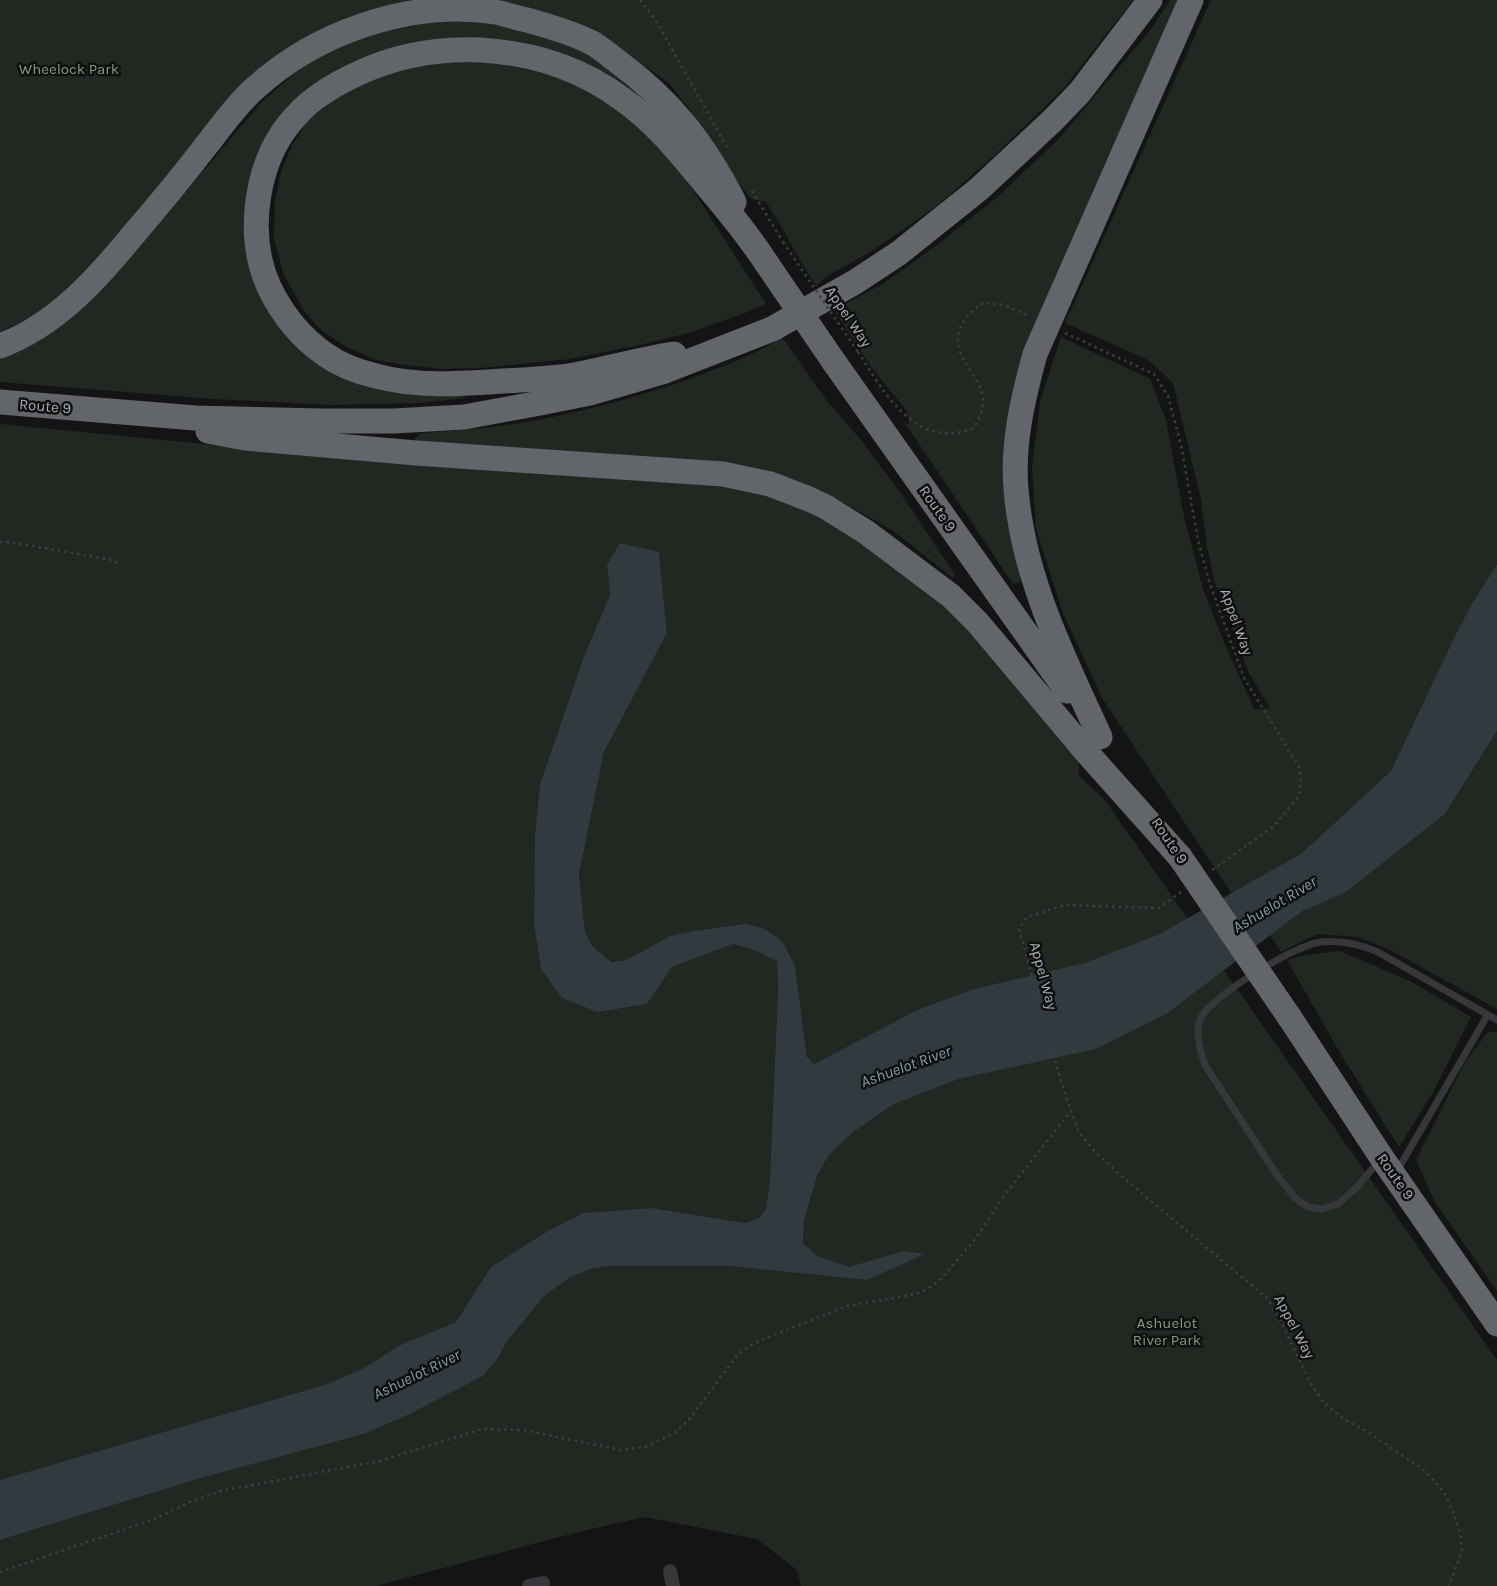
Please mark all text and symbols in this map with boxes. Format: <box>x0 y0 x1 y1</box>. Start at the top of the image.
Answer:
park label: Wheelock Park <box>19 61 119 79</box>
street label: Appel Way <box>821 283 875 351</box>
street label: Route 9 <box>18 396 72 418</box>
street label: Route 9 <box>915 483 959 535</box>
street label: Appel Way <box>1216 586 1256 658</box>
street label: Route 9 <box>1147 814 1191 868</box>
water label: Ashuelot River <box>1229 872 1321 938</box>
street label: Appel Way <box>1025 940 1061 1012</box>
water label: Ashuelot River <box>858 1042 954 1092</box>
street label: Route 9 <box>1373 1151 1417 1203</box>
street label: Appel Way <box>1270 1292 1318 1362</box>
park label: Ashuelot River Park <box>1133 1315 1201 1350</box>
water label: Ashuelot River <box>370 1346 464 1404</box>

